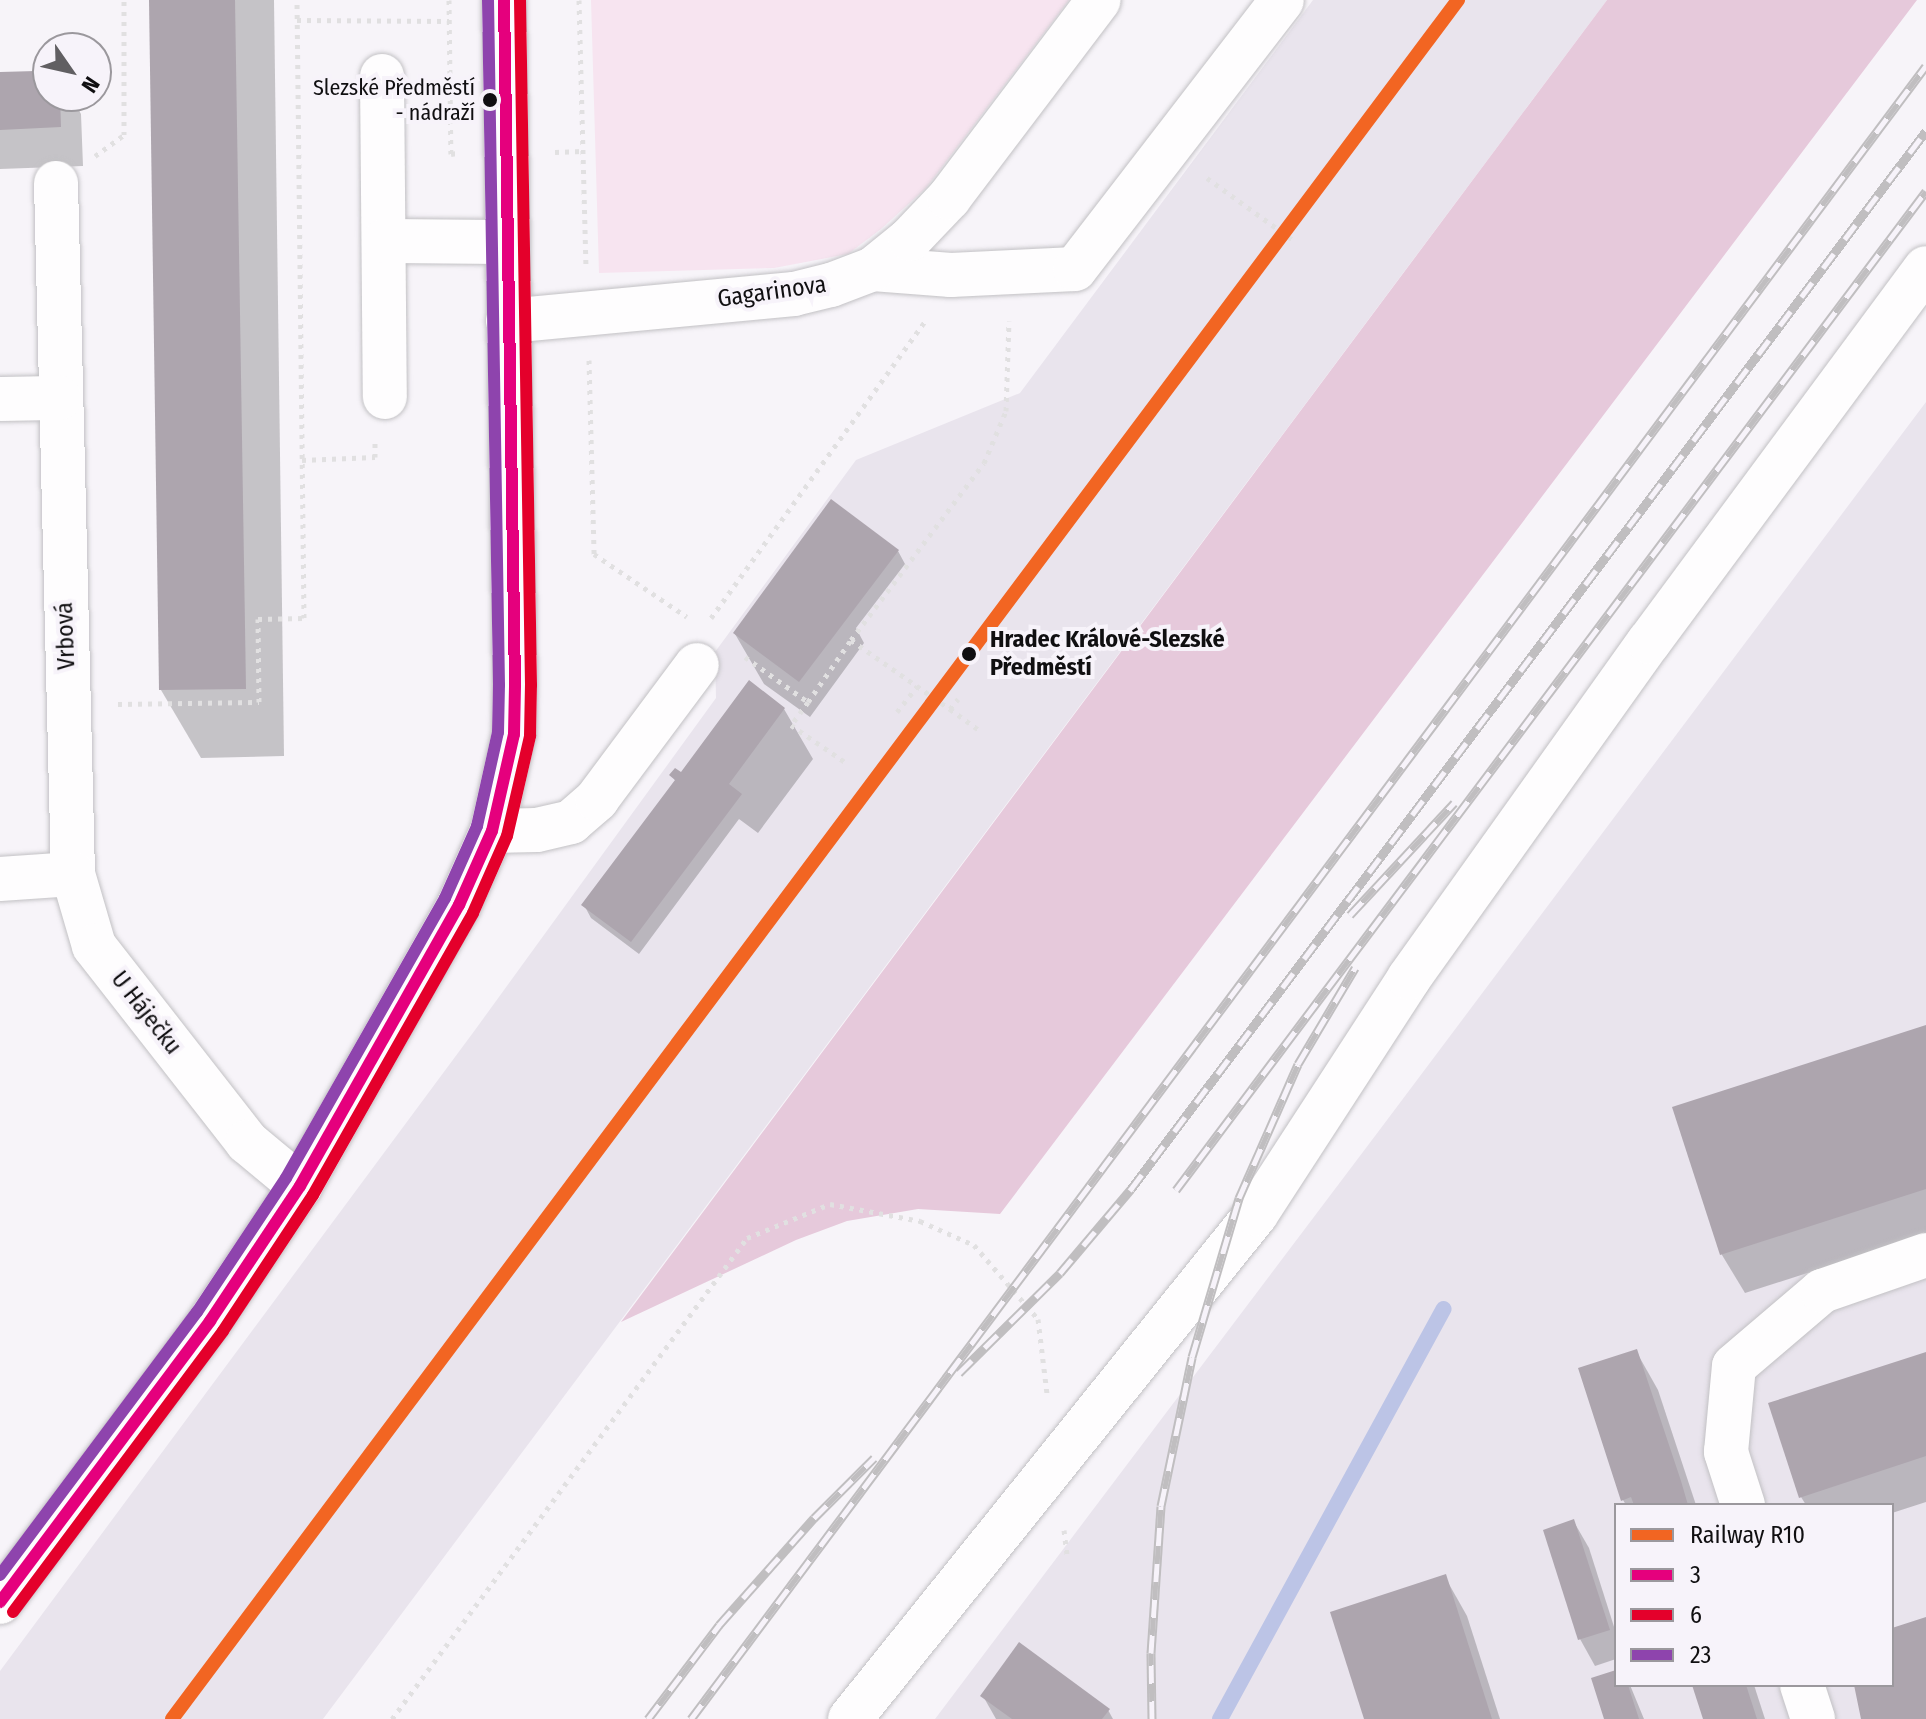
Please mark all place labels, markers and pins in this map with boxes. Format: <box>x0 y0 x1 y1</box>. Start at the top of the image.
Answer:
place label: Slezské Předměstí - nádraží <box>313 74 475 126</box>
marker: Slezské Předměstí - nádraží <box>482 92 498 108</box>
place label: Hradec Králové-Slezské Předměstí <box>990 626 1225 682</box>
marker: Hradec Králové-Slezské Předměstí <box>955 640 983 668</box>

